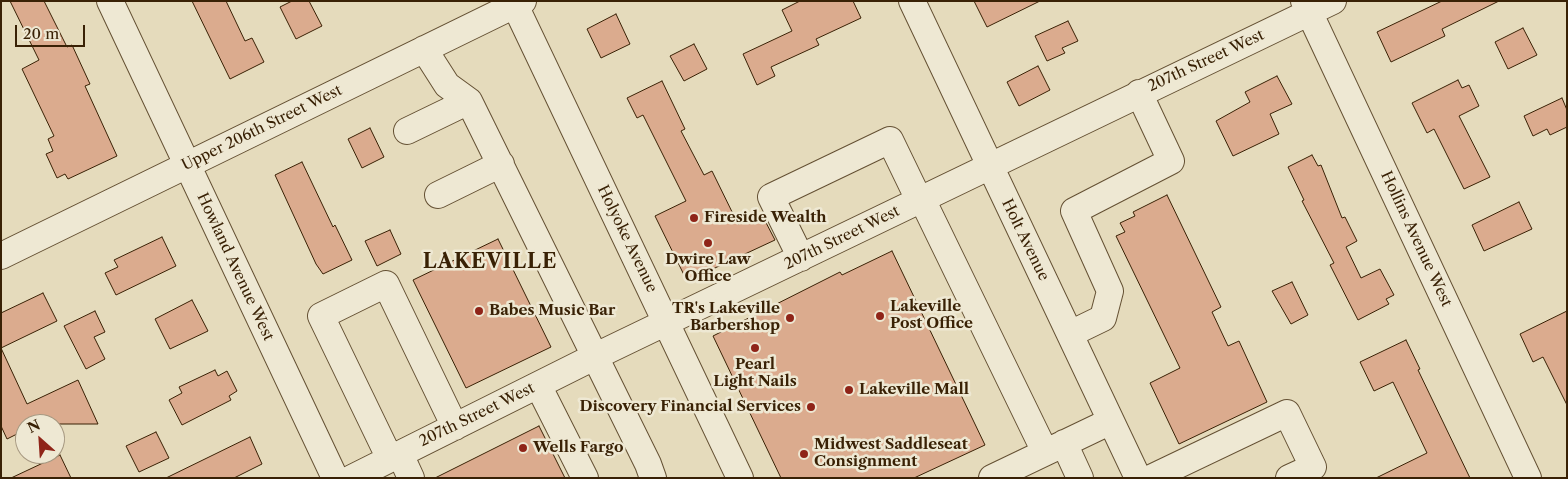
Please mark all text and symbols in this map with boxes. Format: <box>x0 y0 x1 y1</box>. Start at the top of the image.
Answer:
scale bar <box>18 15 88 47</box>
text: 20 m <box>23 24 59 43</box>
street label: 207th Street West <box>1145 26 1267 96</box>
street label: Upper 206th Street West <box>179 81 345 175</box>
street label: Hollins Avenue West <box>1377 168 1455 310</box>
street label: Holyoke Avenue <box>593 182 661 296</box>
street label: Howland Avenue West <box>193 190 277 344</box>
street label: Holt Avenue <box>997 196 1053 284</box>
street label: 207th Street West <box>781 202 903 274</box>
place label: Fireside Wealth <box>704 209 827 227</box>
marker: Fireside Wealth <box>688 212 700 224</box>
marker: Dwire Law Office <box>702 237 714 249</box>
district label: LAKEVILLE <box>422 250 558 274</box>
place label: Dwire Law Office <box>665 251 751 286</box>
place label: Lakeville Post Office <box>890 298 973 333</box>
place label: TR's Lakeville Barbershop <box>672 300 780 335</box>
place label: Babes Music Bar <box>489 302 615 320</box>
marker: Babes Music Bar <box>473 305 485 317</box>
marker: Lakeville Post Office <box>874 310 886 322</box>
marker: TR's Lakeville Barbershop <box>784 312 796 324</box>
marker: Pearl Light Nails <box>749 342 761 354</box>
place label: Pearl Light Nails <box>713 356 797 391</box>
street label: 207th Street West <box>416 379 538 451</box>
place label: Lakeville Mall <box>859 381 969 399</box>
marker: Lakeville Mall <box>843 384 855 396</box>
place label: Discovery Financial Services <box>579 398 801 416</box>
marker: Discovery Financial Services <box>805 401 817 413</box>
north arrow <box>15 414 65 464</box>
text: N <box>24 416 43 437</box>
place label: Midwest Saddleseat Consignment <box>814 436 968 471</box>
place label: Wells Fargo <box>533 439 623 457</box>
marker: Wells Fargo <box>517 442 529 454</box>
marker: Midwest Saddleseat Consignment <box>798 448 810 460</box>

